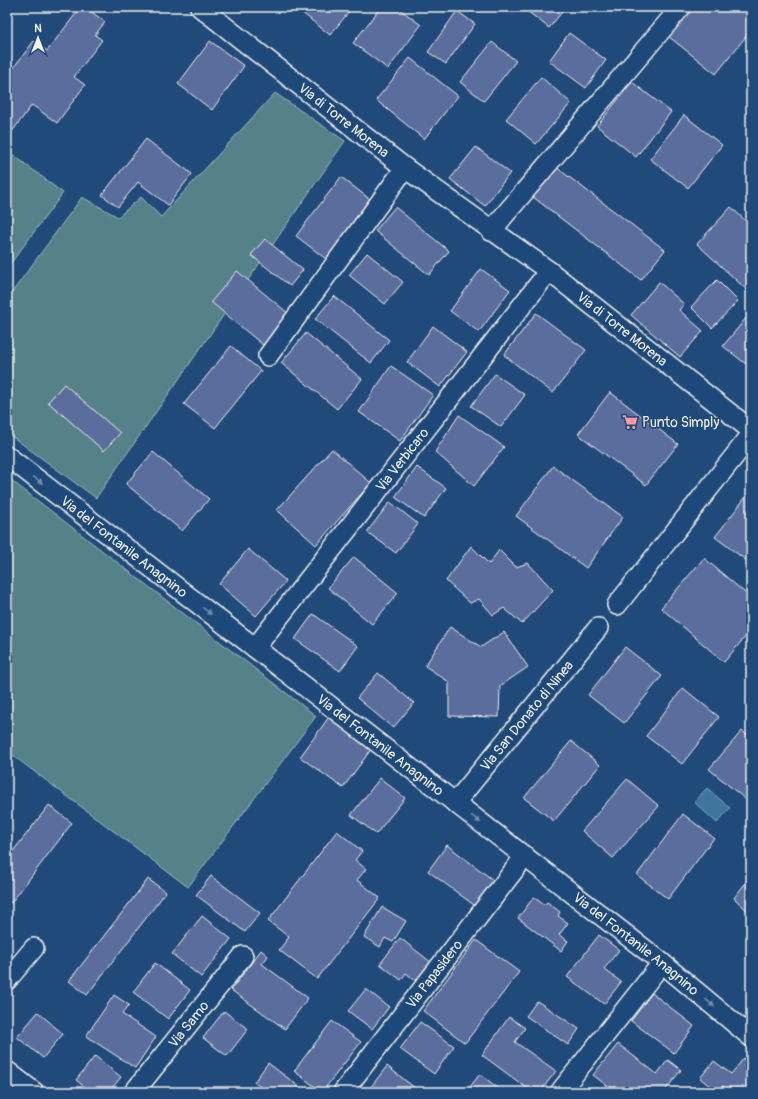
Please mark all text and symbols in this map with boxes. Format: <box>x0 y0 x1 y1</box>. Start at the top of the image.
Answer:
north arrow <box>18 18 58 58</box>
text: N <box>34 22 42 35</box>
street label: Via di Torre Morena <box>295 80 392 161</box>
street label: Via di Torre Morena <box>573 288 671 370</box>
supermarket icon: Punto Simply <box>621 413 639 431</box>
place label: Punto Simply <box>642 414 719 431</box>
street label: Via Verbicaro <box>372 424 433 495</box>
one-way arrow <box>32 475 43 484</box>
street label: Via del Fontanile Anagnino <box>57 493 191 602</box>
one-way arrow <box>201 607 212 615</box>
street label: Via San Donato di Ninea <box>477 657 577 775</box>
street label: Via del Fontanile Anagnino <box>313 691 447 800</box>
one-way arrow <box>470 814 481 823</box>
street label: Via del Fontanile Anagnino <box>570 889 703 999</box>
street label: Via Papasidero <box>403 936 467 1012</box>
street label: Via Samo <box>165 997 213 1051</box>
one-way arrow <box>705 998 715 1007</box>

